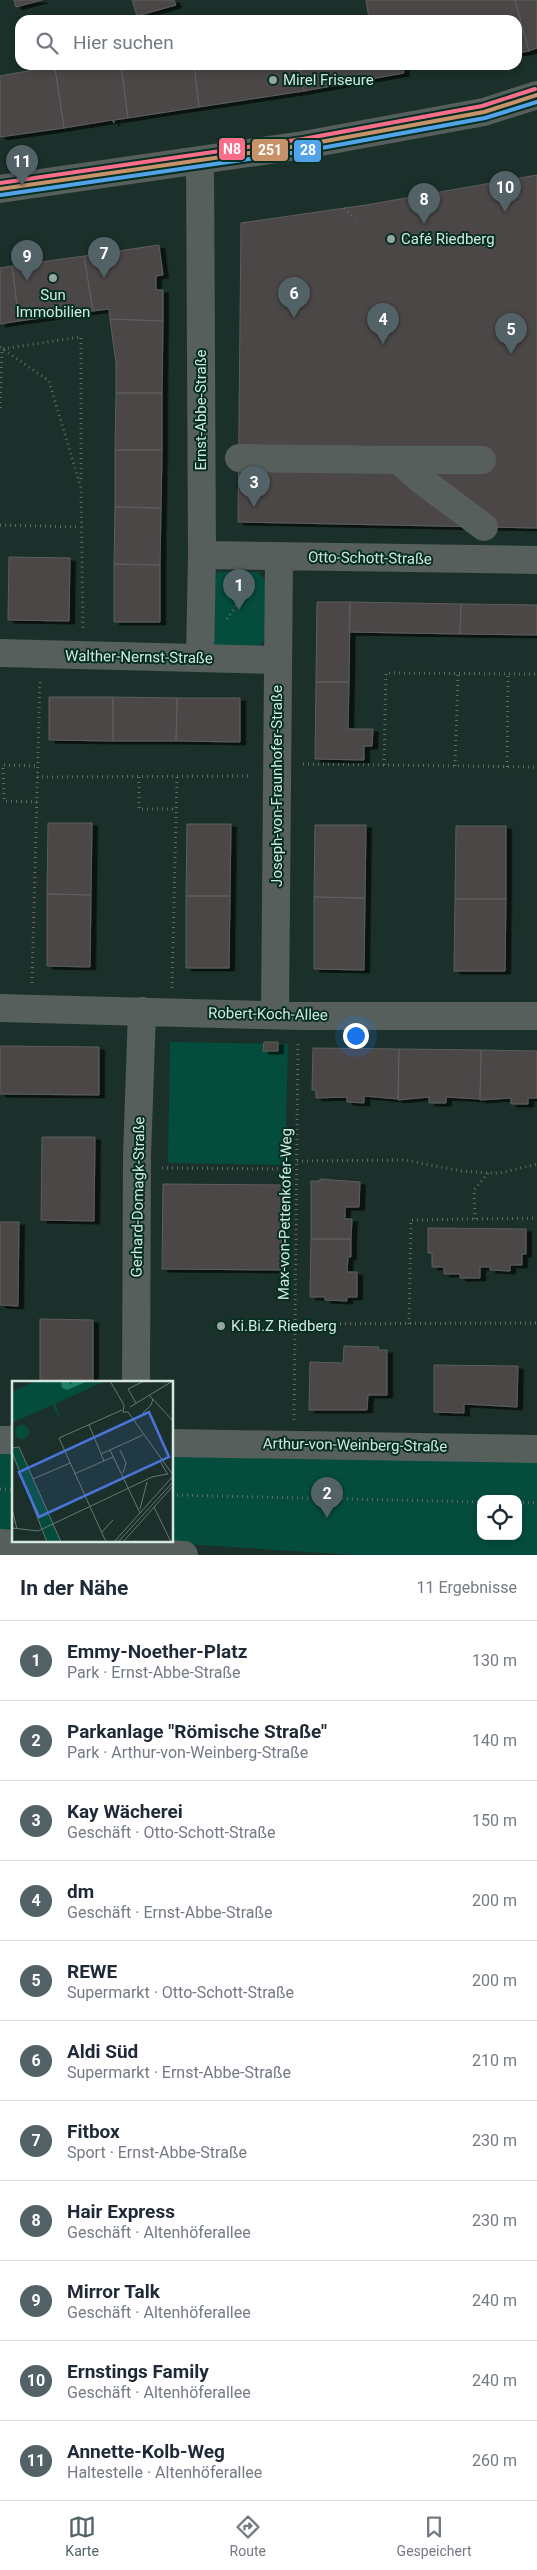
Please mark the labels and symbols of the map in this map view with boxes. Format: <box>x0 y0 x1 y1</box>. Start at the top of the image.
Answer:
place label: Mirel Friseure <box>283 71 374 89</box>
marker: Mirel Friseure <box>267 74 279 86</box>
line badge: N8 <box>218 137 246 161</box>
line badge: 251 <box>251 138 289 162</box>
line badge: 28 <box>293 139 322 163</box>
text: N8 <box>223 141 241 157</box>
text: 251 <box>258 142 282 158</box>
text: 28 <box>300 142 316 158</box>
pin: 11 <box>6 145 38 186</box>
pin: 10 <box>489 171 521 212</box>
pin: 8 <box>408 183 440 224</box>
place label: Café Riedberg <box>401 230 495 248</box>
marker: Café Riedberg <box>385 233 397 245</box>
pin: 7 <box>88 237 120 278</box>
pin: 9 <box>11 240 43 281</box>
marker: Sun Immobilien <box>47 272 59 284</box>
pin: 6 <box>278 277 310 318</box>
place label: Sun Immobilien <box>16 286 90 321</box>
pin: 4 <box>367 303 399 344</box>
pin: 5 <box>495 313 527 354</box>
street label: Ernst-Abbe-Straße <box>192 349 210 471</box>
pin: 3 <box>238 466 270 507</box>
street label: Otto-Schott-Straße <box>308 548 432 568</box>
pin: 1 <box>223 569 255 610</box>
street label: Walther-Nernst-Straße <box>65 647 213 667</box>
street label: Joseph-von-Fraunhofer-Straße <box>268 685 286 887</box>
street label: Robert-Koch-Allee <box>208 1004 328 1024</box>
your location <box>343 1023 369 1049</box>
street label: Gerhard-Domagk-Straße <box>128 1116 148 1278</box>
street label: Max-von-Pettenkofer-Weg <box>274 1128 296 1300</box>
place label: Ki.Bi.Z Riedberg <box>231 1317 337 1335</box>
marker: Ki.Bi.Z Riedberg <box>215 1320 227 1332</box>
inset map <box>12 1381 174 1542</box>
street label: Arthur-von-Weinberg-Straße <box>263 1434 447 1456</box>
pin: 2 <box>311 1477 343 1518</box>

